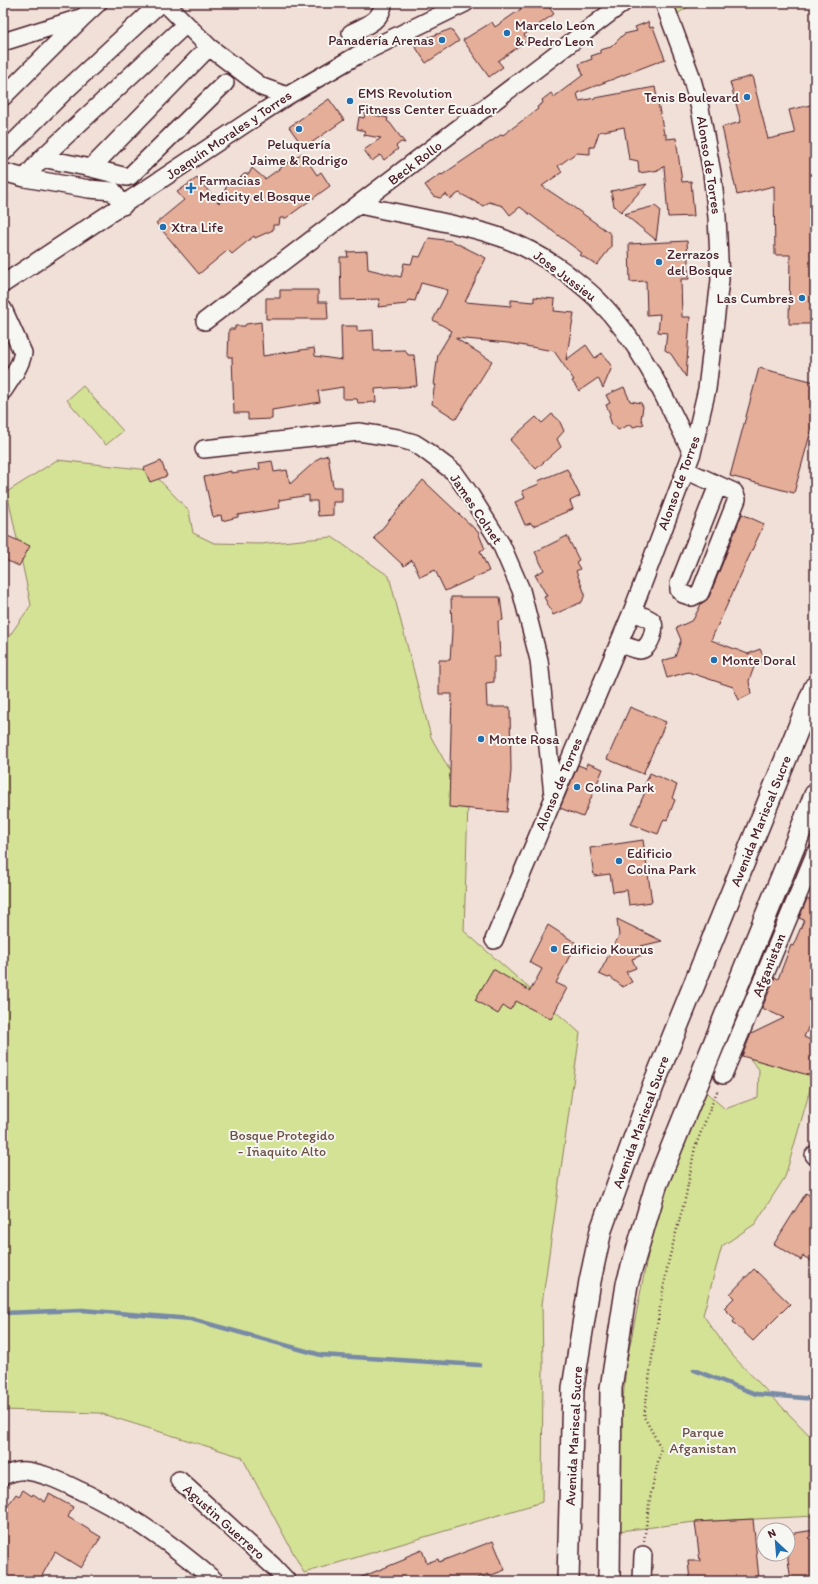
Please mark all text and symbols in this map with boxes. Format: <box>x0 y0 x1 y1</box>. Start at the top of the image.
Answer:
place label: Marcelo Leon & Pedro Leon <box>515 17 595 50</box>
marker: Marcelo Leon & Pedro Leon <box>502 28 512 38</box>
place label: Panadería Arenas <box>328 32 434 49</box>
marker: Panadería Arenas <box>437 35 447 45</box>
place label: EMS Revolution Fitness Center Ecuador <box>358 85 497 118</box>
street label: Joaquín Morales y Torres <box>163 87 295 183</box>
place label: Tenis Boulevard <box>644 89 739 106</box>
marker: Tenis Boulevard <box>742 92 752 102</box>
marker: EMS Revolution Fitness Center Ecuador <box>345 96 355 106</box>
street label: Alonso de Torres <box>693 115 725 215</box>
marker: Peluquería Jaime & Rodrigo <box>294 124 304 134</box>
place label: Peluquería Jaime & Rodrigo <box>250 136 348 169</box>
street label: Beck Rollo <box>385 137 445 189</box>
place label: Farmacias Medicity el Bosque <box>199 172 311 205</box>
marker: Farmacias Medicity el Bosque <box>186 183 196 193</box>
place label: Xtra Life <box>171 219 224 236</box>
marker: Xtra Life <box>158 222 168 232</box>
place label: Zerrazos del Bosque <box>667 246 733 279</box>
street label: Jose Jussieu <box>530 247 600 305</box>
marker: Zerrazos del Bosque <box>654 257 664 267</box>
place label: Las Cumbres <box>716 290 794 307</box>
marker: Las Cumbres <box>797 293 807 303</box>
street label: Alonso de Torres <box>654 434 704 532</box>
street label: James Colnet <box>446 470 506 548</box>
place label: Monte Doral <box>722 652 796 669</box>
marker: Monte Doral <box>709 655 719 665</box>
place label: Monte Rosa <box>489 731 560 748</box>
marker: Monte Rosa <box>476 734 486 744</box>
street label: Alonso de Torres <box>532 735 586 833</box>
street label: Avenida Mariscal Sucre <box>727 753 795 889</box>
place label: Colina Park <box>585 779 655 796</box>
marker: Colina Park <box>572 782 582 792</box>
place label: Edificio Colina Park <box>627 845 697 878</box>
marker: Edificio Colina Park <box>614 856 624 866</box>
street label: Afganistan <box>749 931 789 999</box>
place label: Edificio Kourus <box>562 941 653 958</box>
marker: Edificio Kourus <box>549 944 559 954</box>
street label: Avenida Mariscal Sucre <box>609 1053 673 1191</box>
park label: Bosque Protegido - Iñaquito Alto <box>229 1127 335 1160</box>
street label: Avenida Mariscal Sucre <box>562 1365 586 1506</box>
park label: Parque Afganistan <box>670 1424 736 1457</box>
street label: Agustin Guerrero <box>180 1481 268 1563</box>
north arrow <box>756 1522 796 1562</box>
text: N <box>766 1526 778 1541</box>

